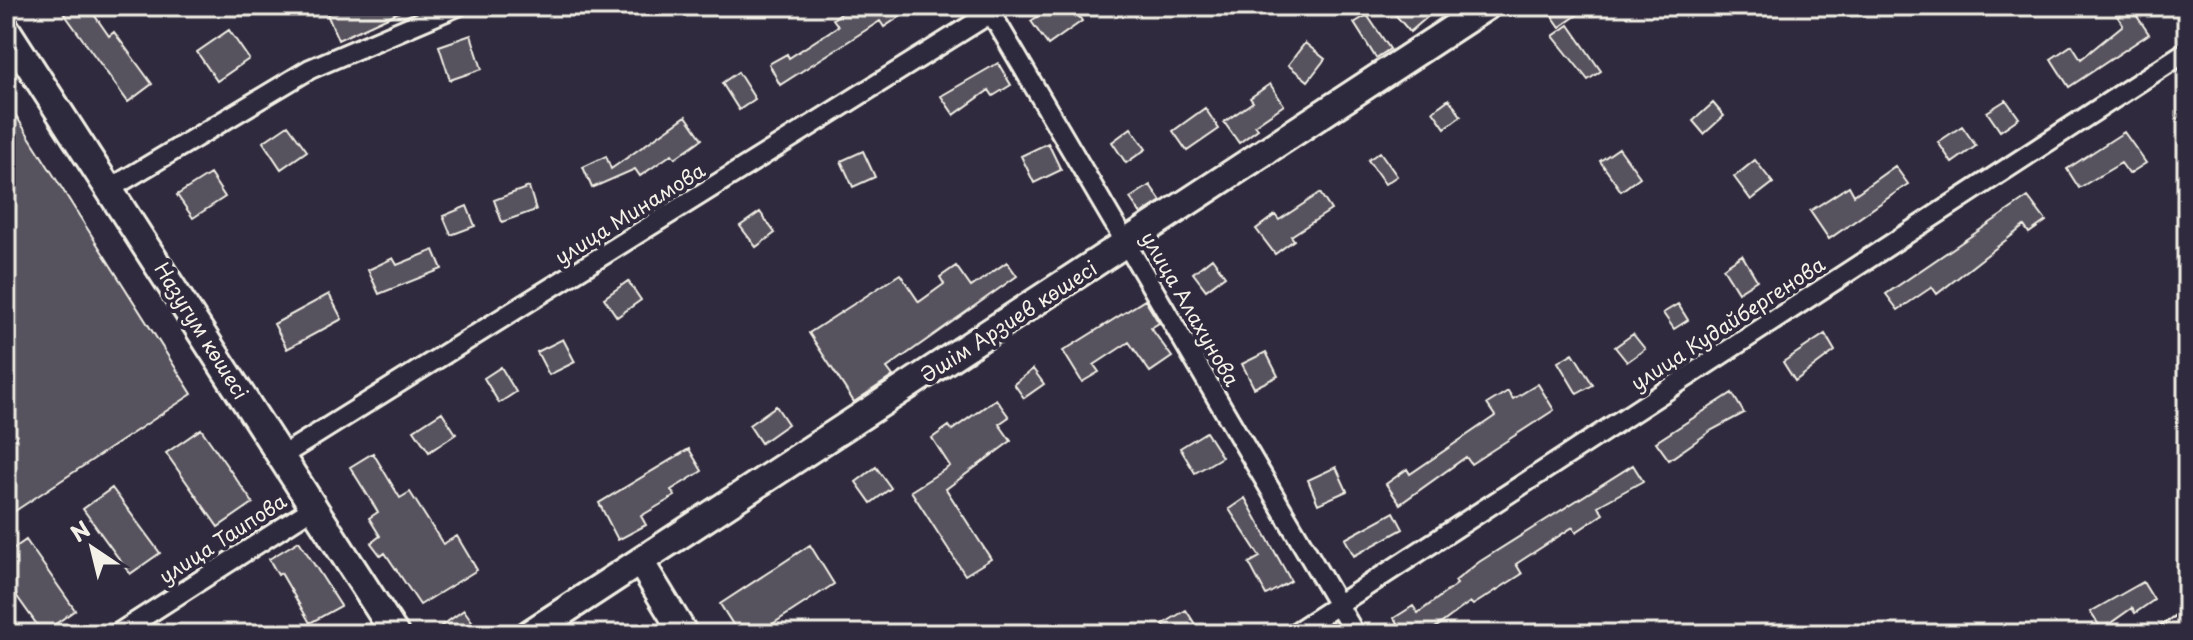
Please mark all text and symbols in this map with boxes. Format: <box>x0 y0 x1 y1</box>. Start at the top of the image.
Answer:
street label: улица Минамова <box>549 155 711 271</box>
street label: улица Алахунова <box>1134 226 1248 392</box>
street label: улица Кудайбергенова <box>1624 249 1831 397</box>
street label: Әшім Арзиев көшесі <box>914 253 1103 390</box>
street label: Назугум көшесі <box>148 256 256 405</box>
street label: улица Таипова <box>153 485 293 591</box>
north arrow <box>52 508 132 588</box>
text: N <box>63 512 96 549</box>

